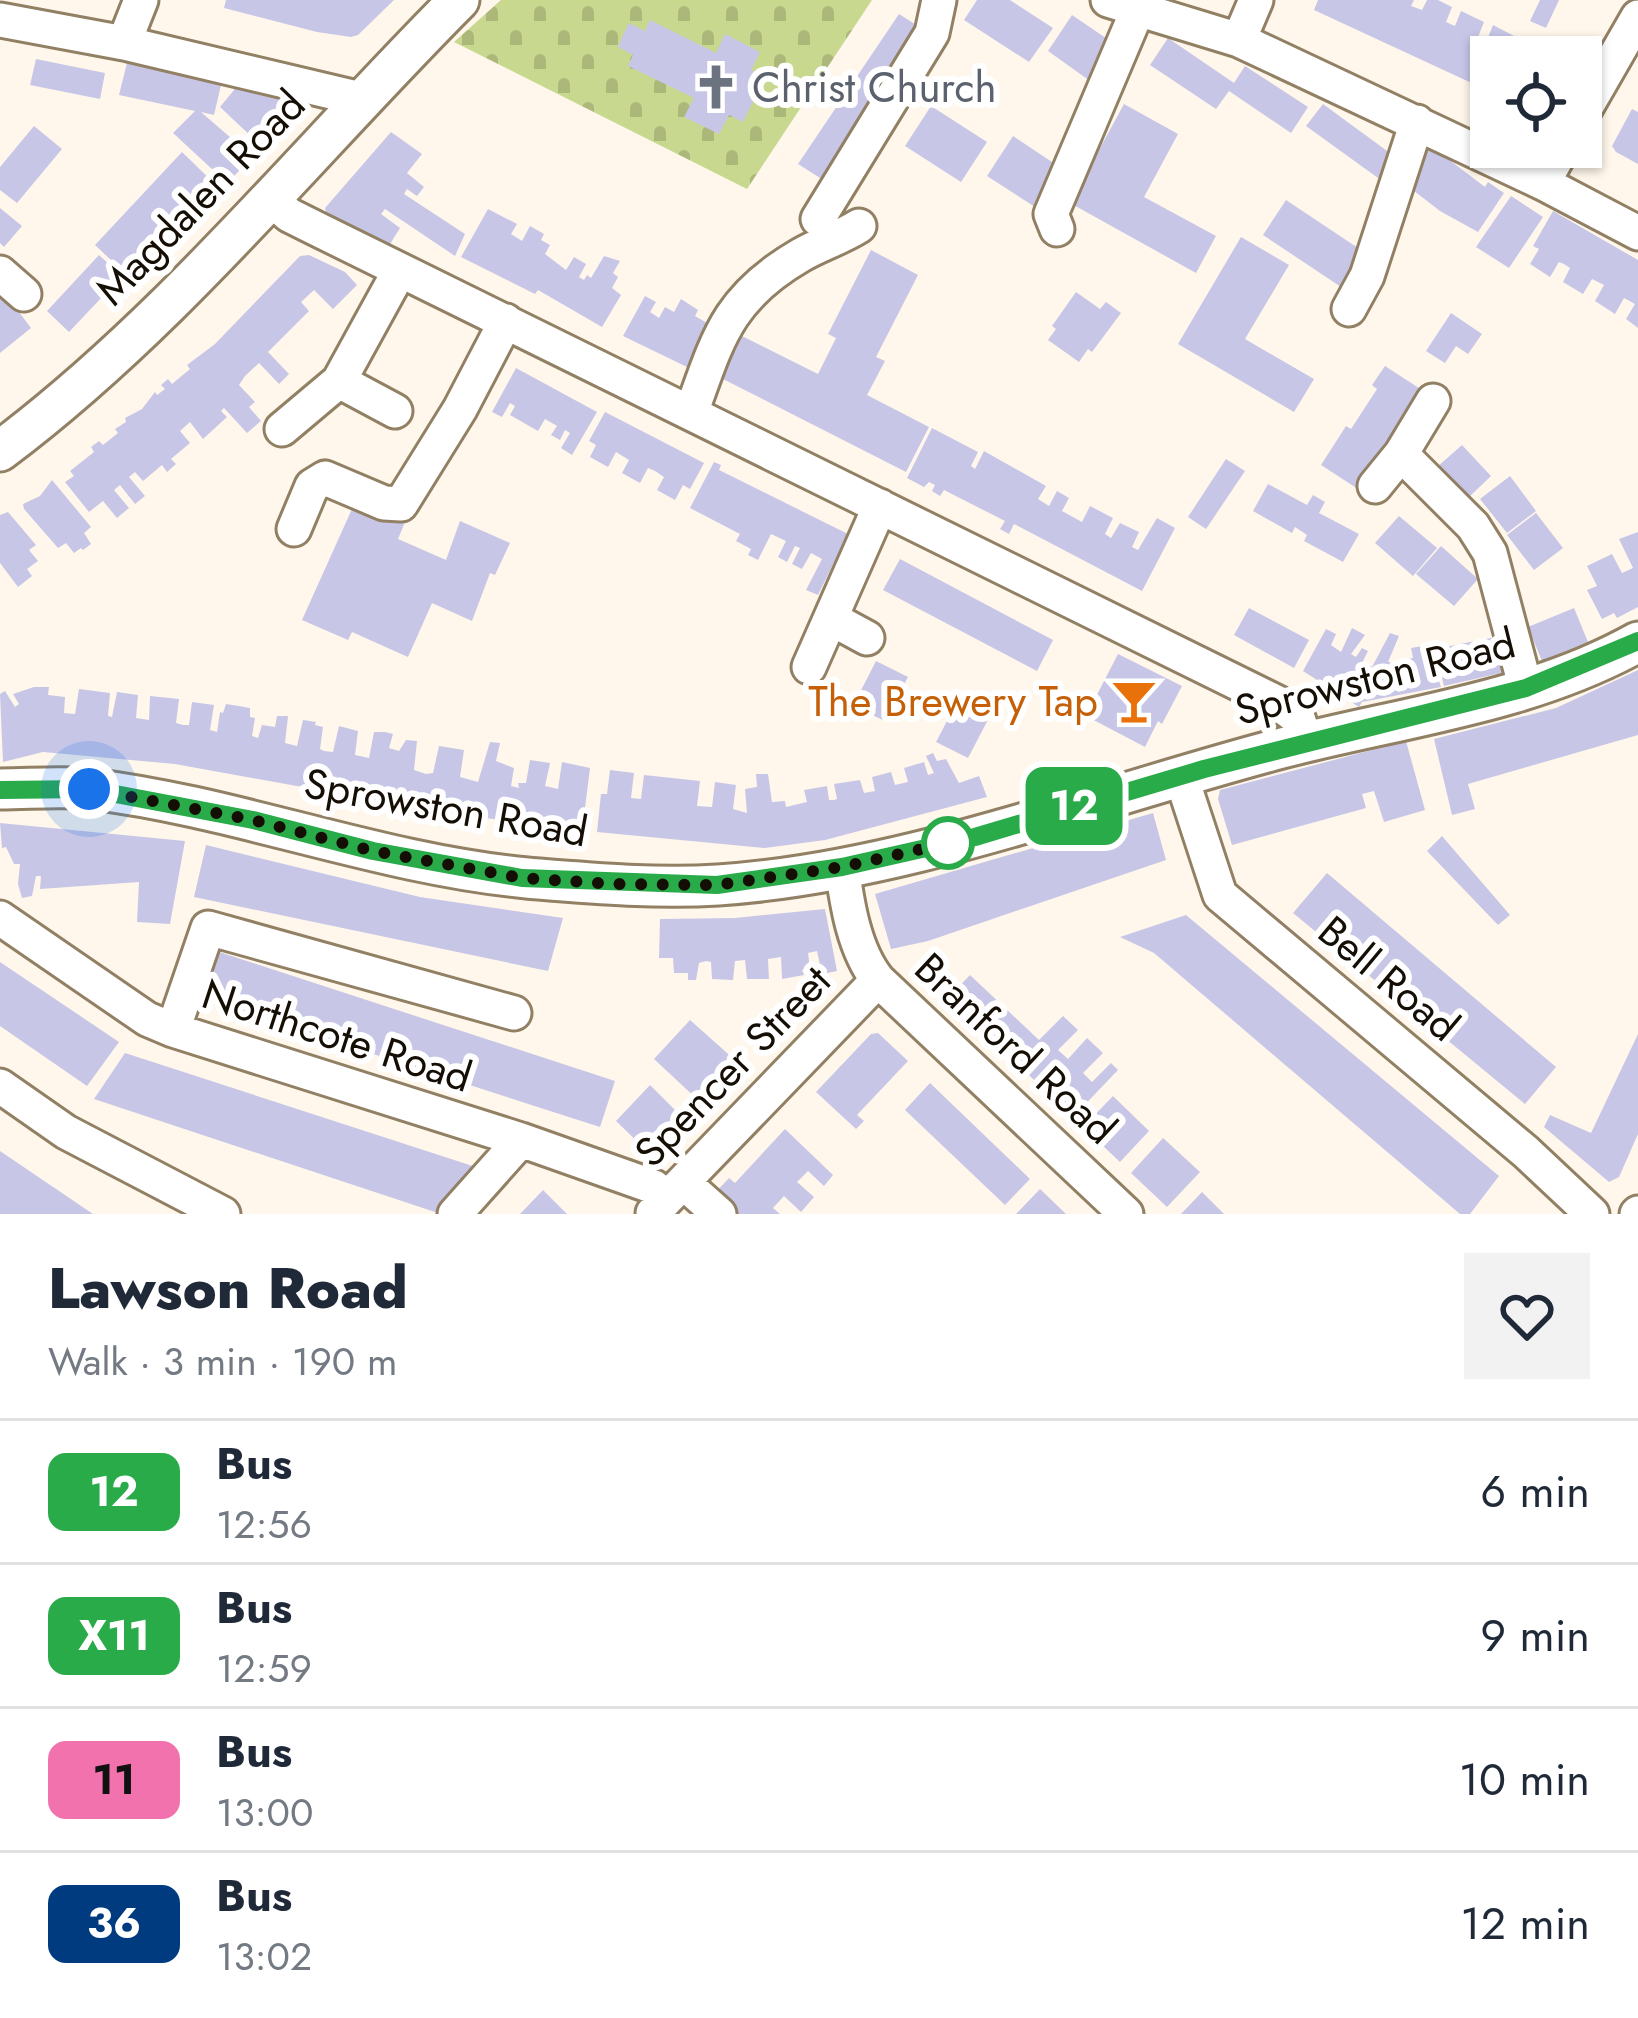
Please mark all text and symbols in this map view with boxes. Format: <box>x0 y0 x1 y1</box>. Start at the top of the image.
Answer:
map controls <box>1470 36 1602 168</box>
button: locate <box>1470 36 1602 168</box>
place label: Christ Church <box>752 57 997 118</box>
church icon: Christ Church <box>691 62 741 112</box>
street label: Magdalen Road <box>82 76 319 319</box>
street label: Sprowston Road <box>1229 612 1522 741</box>
place label: The Brewery Tap <box>808 671 1098 732</box>
bar icon: The Brewery Tap <box>1109 676 1159 726</box>
street label: Sprowston Road <box>299 753 592 862</box>
your location <box>59 759 119 819</box>
line badge: 12 <box>1020 767 1128 845</box>
text: 12 <box>1050 775 1098 836</box>
unlabelled marker <box>923 818 973 868</box>
street label: Bell Road <box>1305 901 1472 1056</box>
street label: Branford Road <box>901 939 1130 1158</box>
street label: Spencer Street <box>620 952 844 1181</box>
street label: Northcote Road <box>194 963 479 1108</box>
text: Lawson Road <box>48 1247 408 1329</box>
button: heart <box>1464 1253 1590 1379</box>
text: Walk · 3 min · 190 m <box>48 1333 397 1390</box>
text: Bus <box>216 1431 292 1496</box>
text: 6 min <box>1480 1459 1590 1524</box>
text: 12 <box>90 1461 138 1522</box>
text: 12:56 <box>216 1496 312 1553</box>
text: Bus <box>216 1575 292 1640</box>
text: 9 min <box>1480 1603 1590 1668</box>
text: X11 <box>78 1605 150 1666</box>
text: 12:59 <box>216 1640 312 1697</box>
text: Bus <box>216 1719 292 1784</box>
text: 10 min <box>1459 1747 1590 1812</box>
text: 11 <box>93 1749 135 1810</box>
text: 13:00 <box>216 1784 313 1841</box>
text: Bus <box>216 1863 292 1928</box>
text: 12 min <box>1460 1891 1590 1956</box>
text: 36 <box>87 1893 141 1954</box>
text: 13:02 <box>216 1928 312 1985</box>

